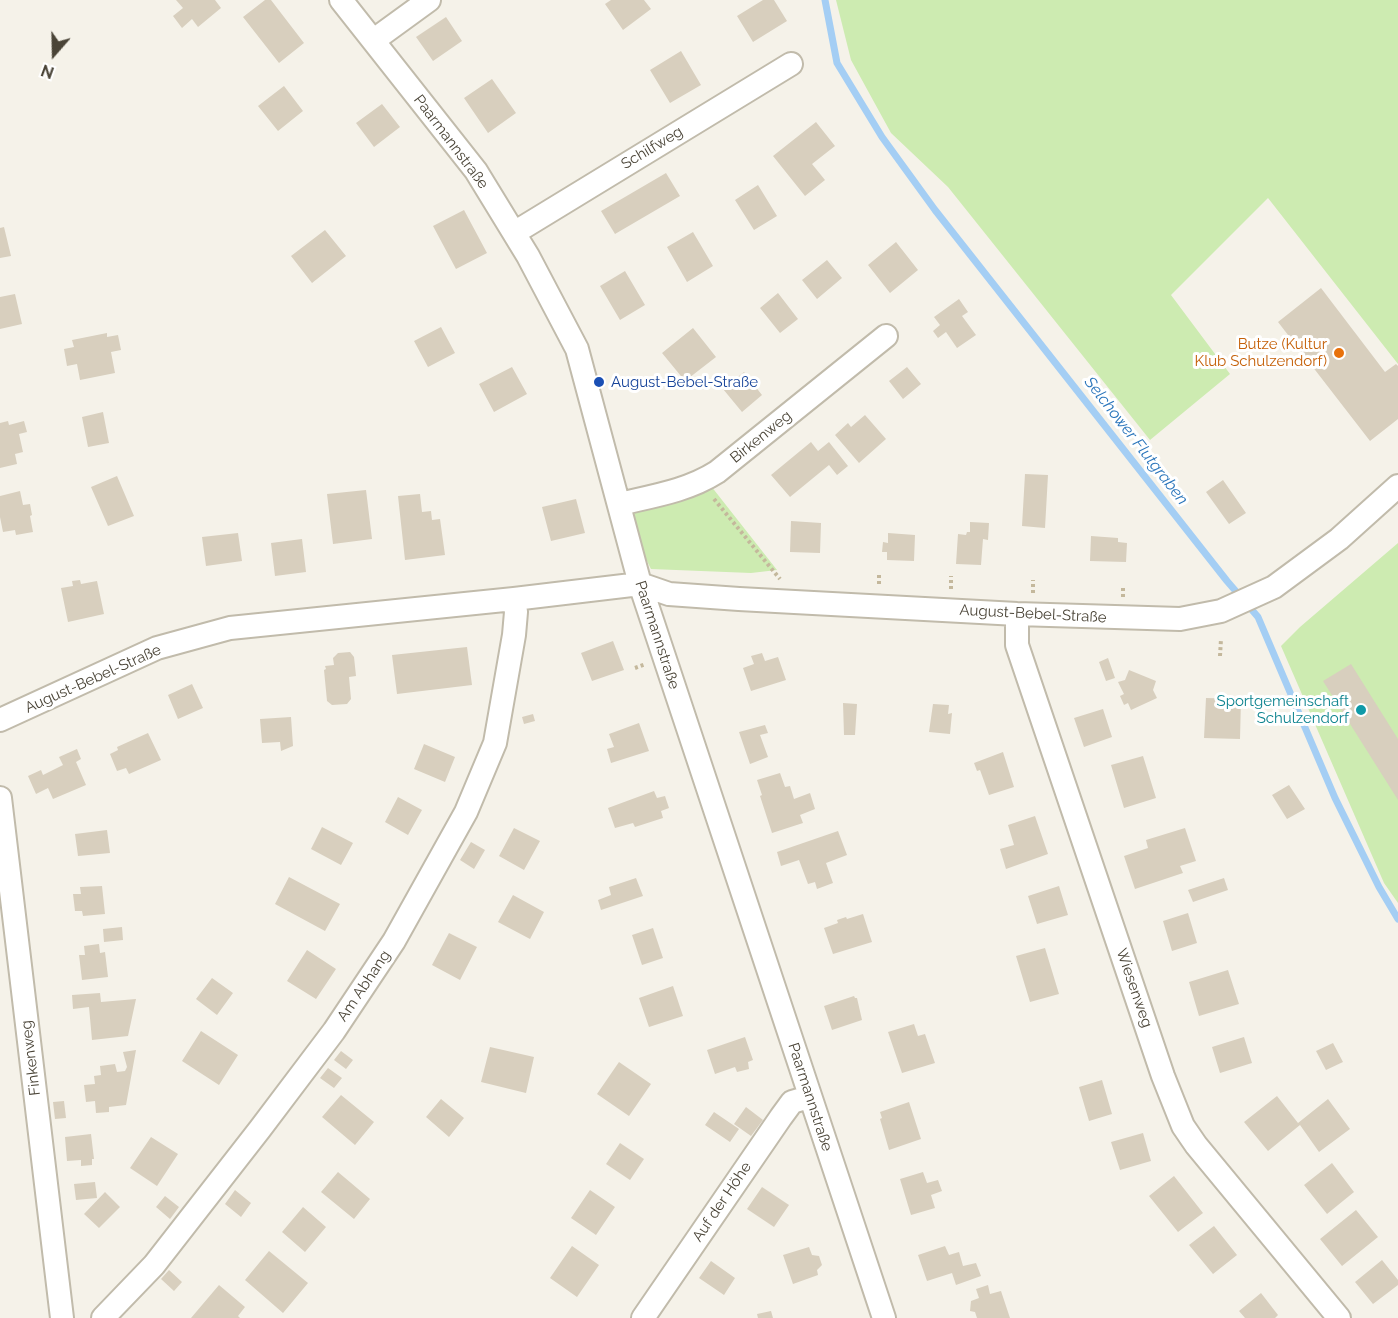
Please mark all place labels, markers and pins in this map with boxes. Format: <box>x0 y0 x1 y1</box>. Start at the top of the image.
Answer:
place label: Butze (Kultur Klub Schulzendorf) <box>1194 335 1327 370</box>
marker: Butze (Kultur Klub Schulzendorf) <box>1332 346 1346 360</box>
place label: August-Bebel-Straße <box>611 373 758 391</box>
marker: August-Bebel-Straße <box>592 375 606 389</box>
place label: Sportgemeinschaft Schulzendorf <box>1217 692 1349 727</box>
marker: Sportgemeinschaft Schulzendorf <box>1354 703 1368 717</box>

